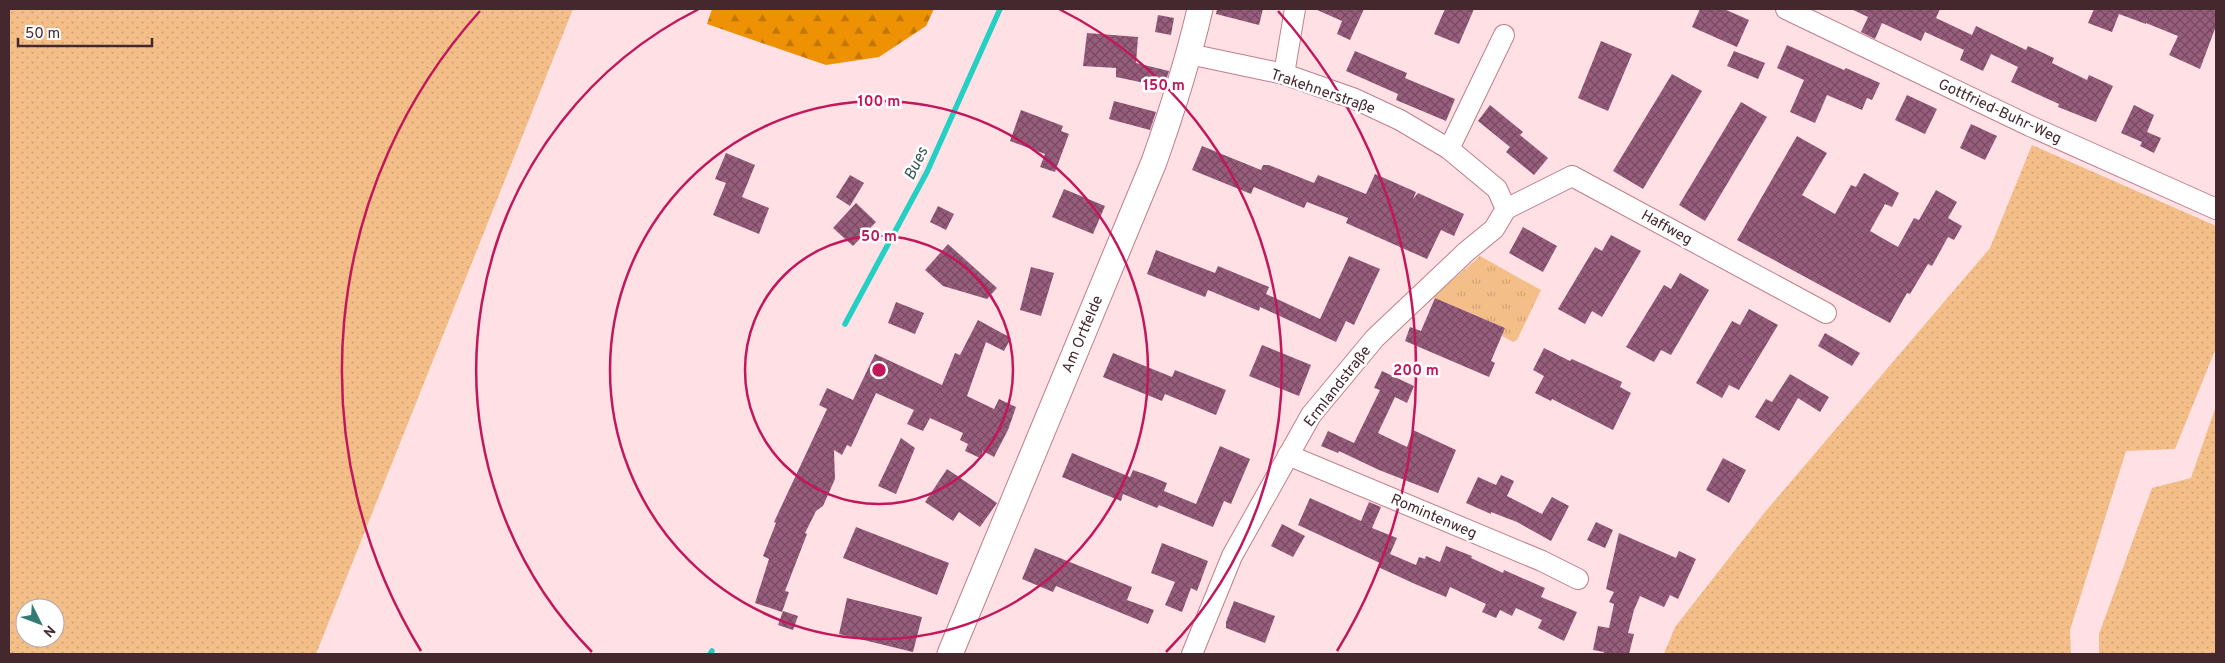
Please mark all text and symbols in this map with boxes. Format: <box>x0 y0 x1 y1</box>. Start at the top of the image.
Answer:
scale bar <box>18 15 151 47</box>
text: 50 m <box>25 25 60 44</box>
street label: Trakehnerstraße <box>1268 66 1377 119</box>
street label: Gottfried-Buhr-Weg <box>1935 75 2064 149</box>
text: 150 m <box>1143 77 1185 96</box>
text: 100 m <box>858 93 900 112</box>
water label: Bues <box>900 143 934 184</box>
street label: Haffweg <box>1637 207 1695 250</box>
text: 50 m <box>861 228 897 247</box>
street label: Am Ortfelde <box>1059 293 1108 376</box>
street label: Ermlandstraße <box>1300 342 1376 431</box>
centre of rings <box>870 361 888 379</box>
text: 200 m <box>1393 362 1439 381</box>
street label: Romintenweg <box>1387 491 1479 544</box>
north arrow <box>15 598 65 648</box>
text: N <box>39 621 58 640</box>

